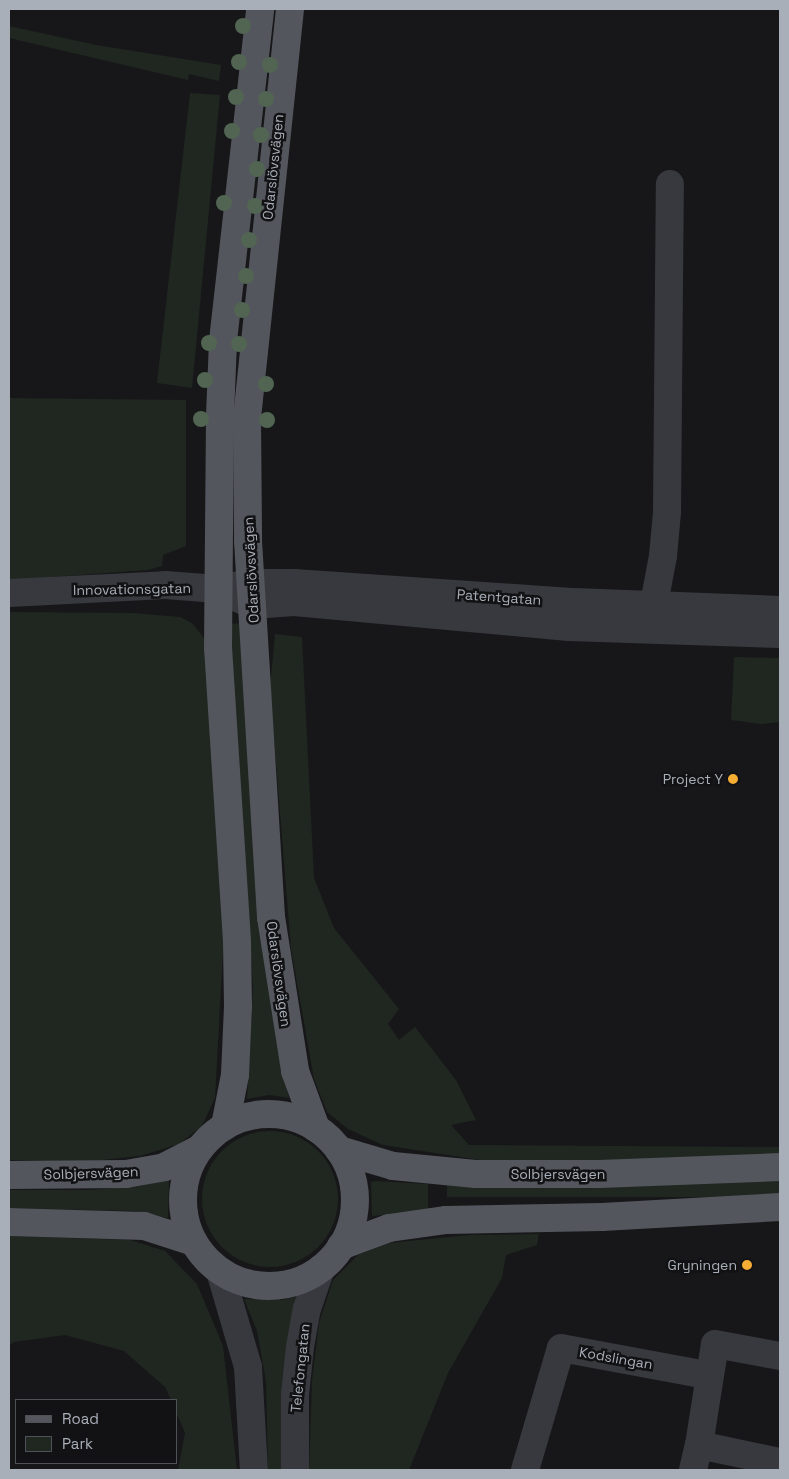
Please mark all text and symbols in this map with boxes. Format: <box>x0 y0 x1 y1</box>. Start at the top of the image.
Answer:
street label: Odarslövsvägen <box>259 113 287 221</box>
street label: Odarslövsvägen <box>240 517 262 623</box>
street label: Innovationsgatan <box>73 580 191 598</box>
street label: Patentgatan <box>456 586 542 608</box>
place label: Project Y <box>662 771 723 787</box>
marker: Project Y <box>727 773 739 785</box>
street label: Odarslövsvägen <box>263 920 295 1028</box>
street label: Solbjersvägen <box>43 1163 139 1183</box>
street label: Solbjersvägen <box>511 1166 605 1182</box>
place label: Gryningen <box>667 1257 737 1273</box>
marker: Gryningen <box>741 1259 753 1271</box>
street label: Telefongatan <box>287 1323 313 1413</box>
street label: Kodslingan <box>578 1343 654 1373</box>
legend <box>15 1399 178 1464</box>
text: Road <box>62 1409 99 1428</box>
text: Park <box>62 1434 93 1453</box>

